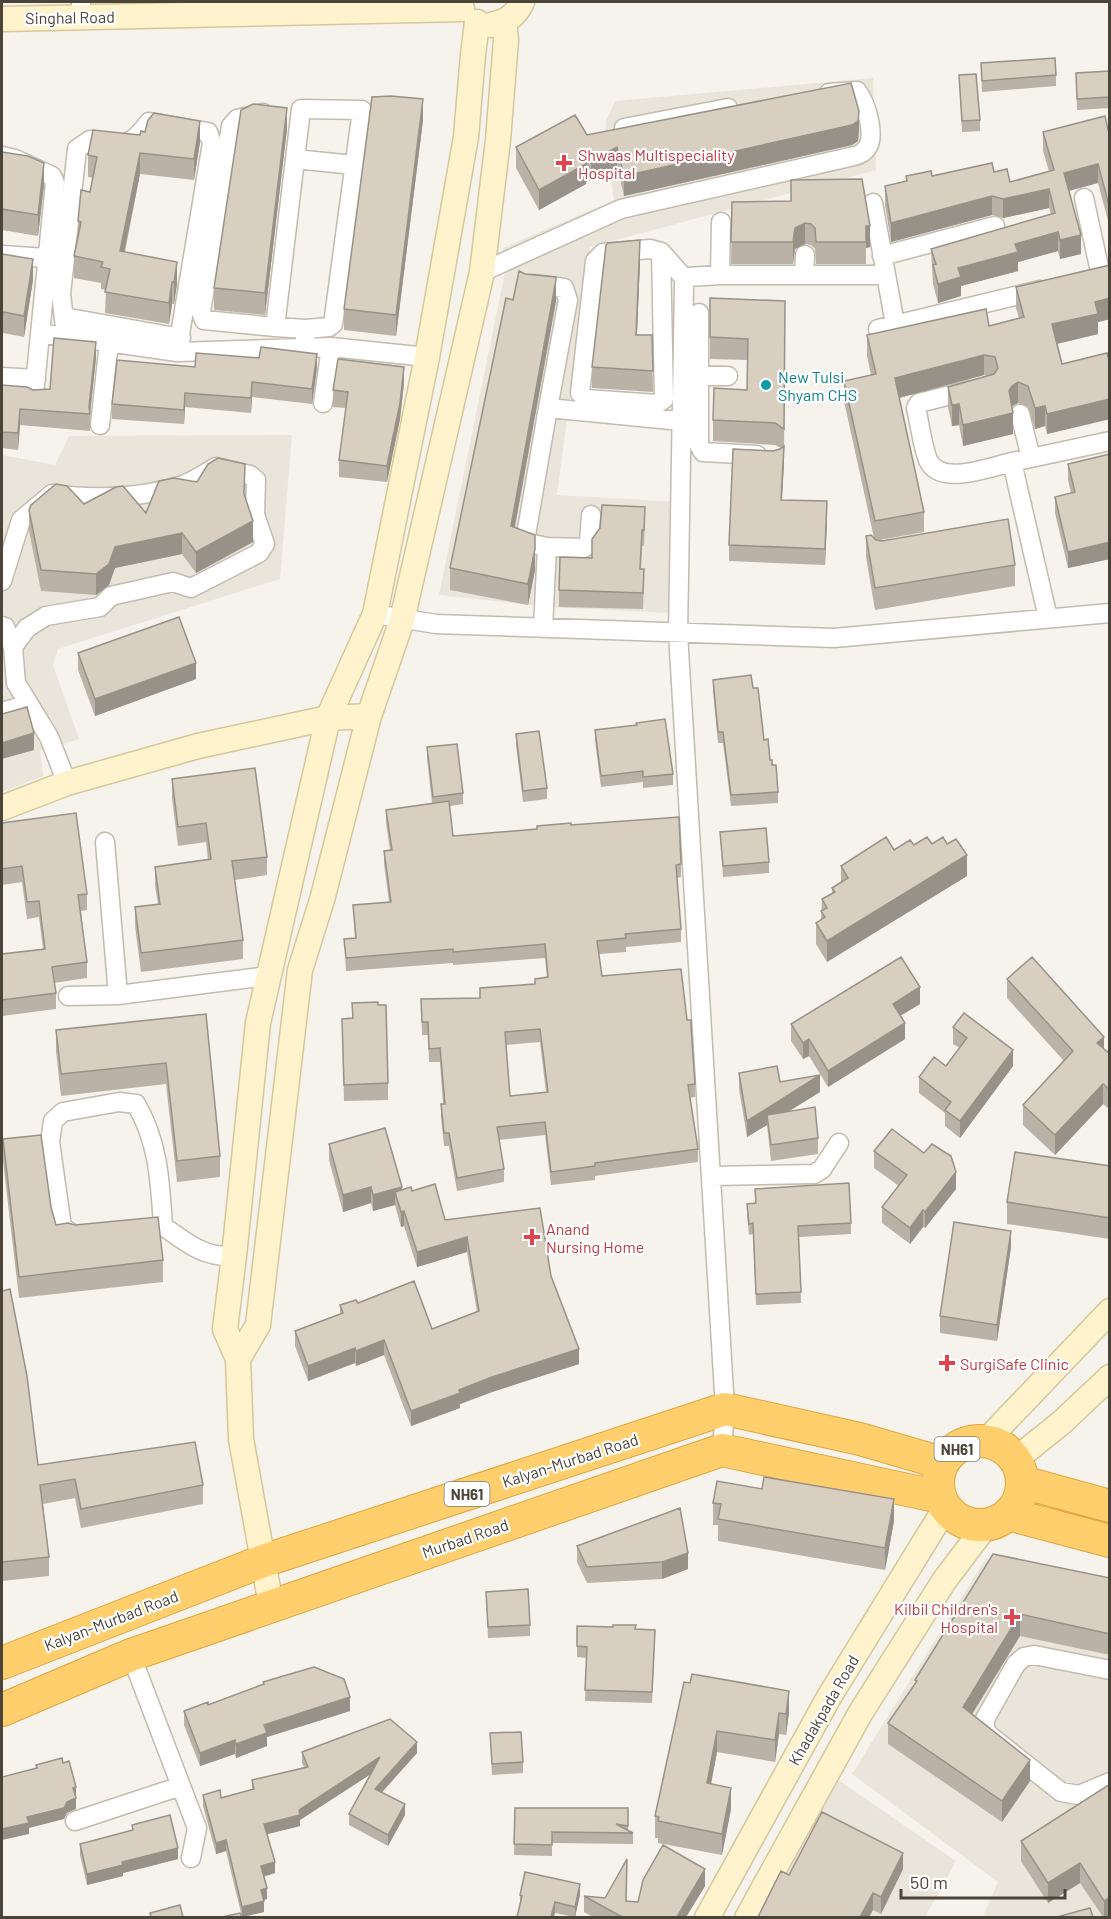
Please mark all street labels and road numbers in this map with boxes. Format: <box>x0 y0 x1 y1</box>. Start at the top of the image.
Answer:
street label: Singhal Road <box>25 7 115 27</box>
street label: Kalyan-Murbad Road <box>500 1429 640 1491</box>
road number: NH61 <box>934 1437 980 1461</box>
road number: NH61 <box>444 1482 490 1506</box>
street label: Murbad Road <box>419 1514 511 1562</box>
street label: Kalyan-Murbad Road <box>41 1586 181 1654</box>
street label: Khadakpada Road <box>784 1652 862 1768</box>

